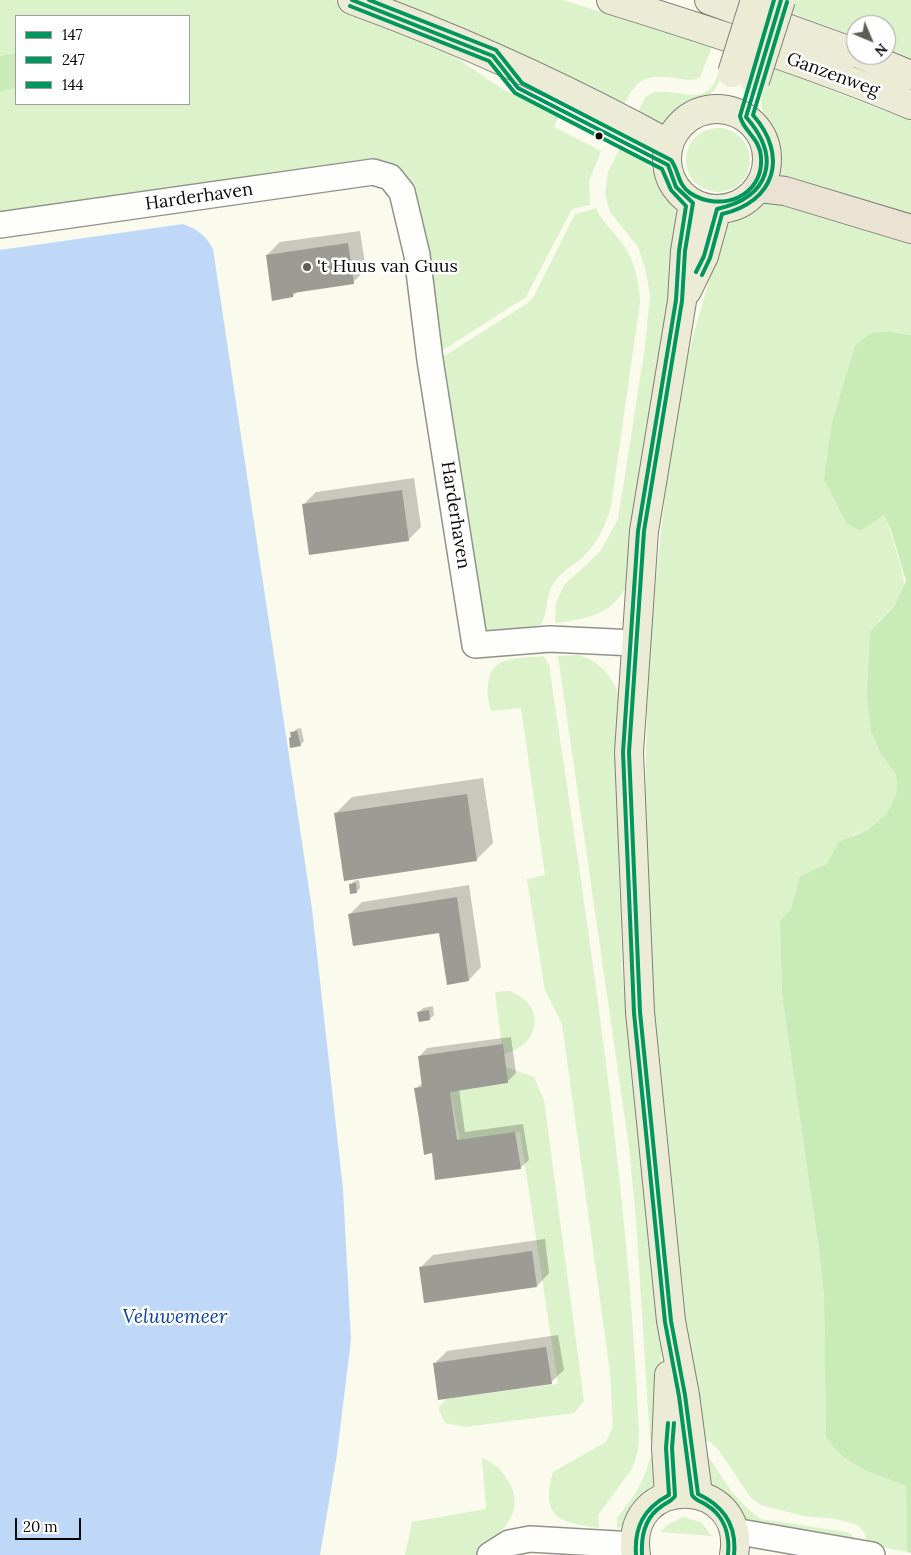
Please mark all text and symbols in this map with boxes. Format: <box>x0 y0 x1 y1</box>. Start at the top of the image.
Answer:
legend <box>15 15 190 105</box>
north arrow <box>846 15 896 65</box>
text: 147 <box>62 25 83 44</box>
text: N <box>871 40 891 60</box>
street label: Ganzenweg <box>784 48 882 102</box>
text: 247 <box>62 50 85 69</box>
text: 144 <box>62 75 84 94</box>
unlabelled marker <box>594 131 604 141</box>
street label: Harderhaven <box>144 179 254 215</box>
place label: 't Huus van Guus <box>317 256 458 278</box>
marker: 't Huus van Guus <box>301 261 313 273</box>
street label: Harderhaven <box>436 460 474 570</box>
water label: Veluwemeer <box>123 1307 227 1329</box>
scale bar <box>18 1508 84 1540</box>
text: 20 m <box>23 1517 58 1536</box>

